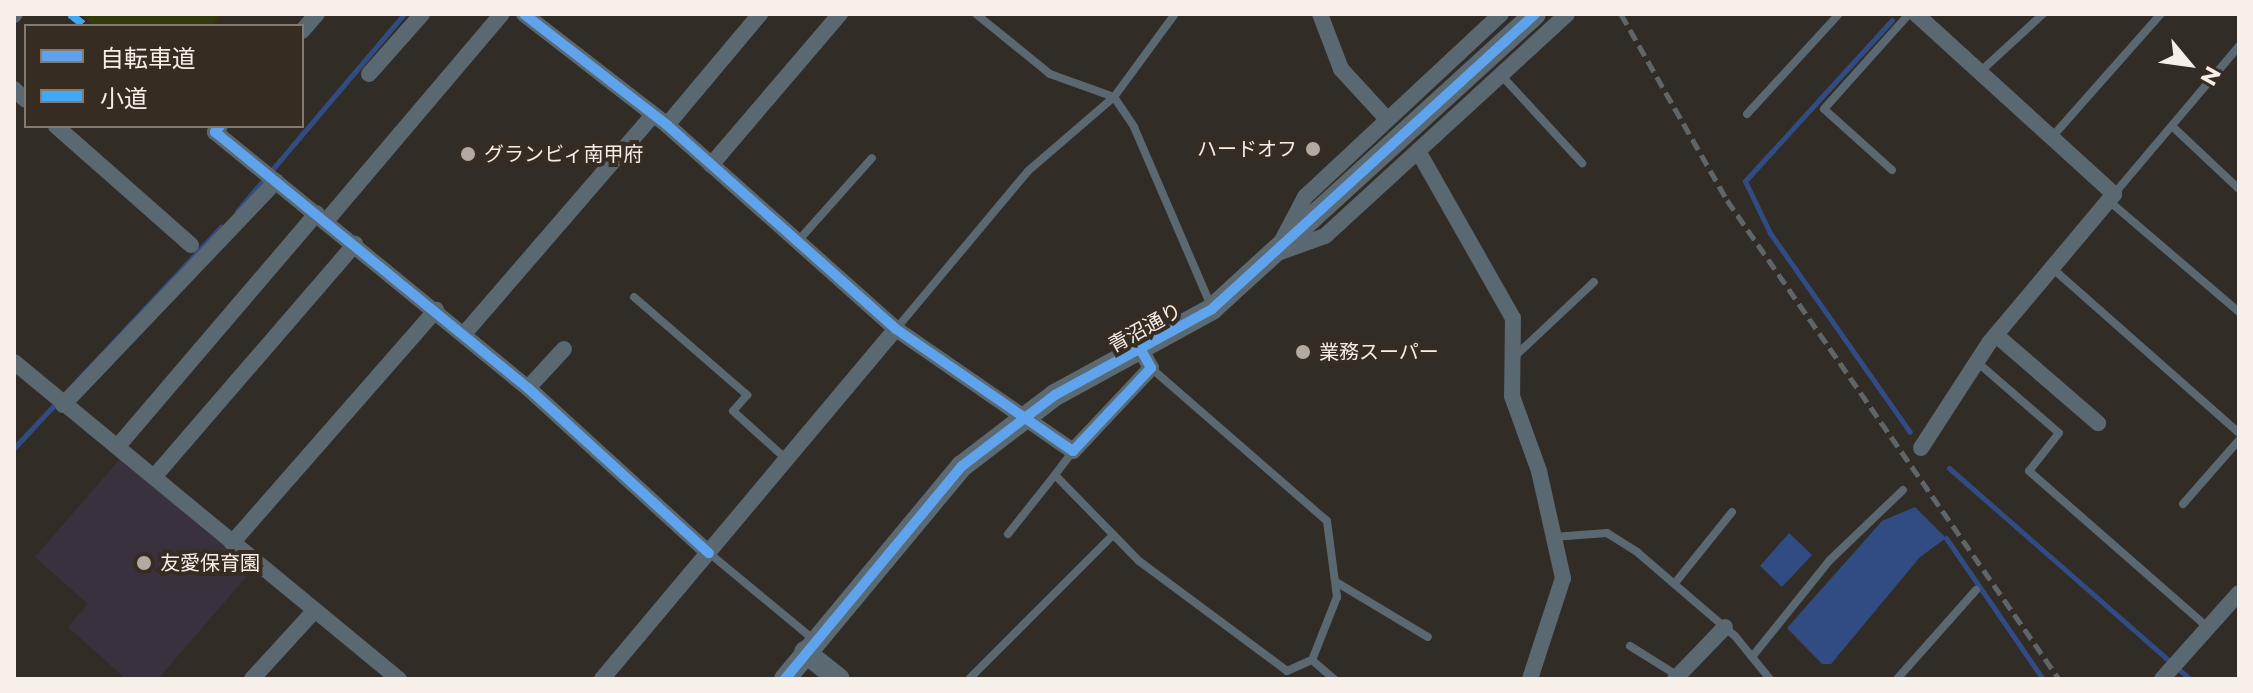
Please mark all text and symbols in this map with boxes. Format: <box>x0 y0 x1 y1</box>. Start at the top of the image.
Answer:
legend <box>24 24 304 128</box>
north arrow <box>2149 24 2229 104</box>
text: 自転車道 <box>100 44 196 73</box>
text: N <box>2194 62 2227 90</box>
text: 小道 <box>100 84 148 113</box>
place label: ハードオフ <box>1197 137 1297 161</box>
marker: ハードオフ <box>1304 140 1322 158</box>
place label: グランビィ南甲府 <box>484 142 644 166</box>
marker: グランビィ南甲府 <box>459 145 477 163</box>
street label: 青沼通り <box>1104 298 1186 358</box>
place label: 業務スーパー <box>1319 340 1439 364</box>
marker: 業務スーパー <box>1294 343 1312 361</box>
place label: 友愛保育園 <box>160 551 260 575</box>
marker: 友愛保育園 <box>135 554 153 572</box>

